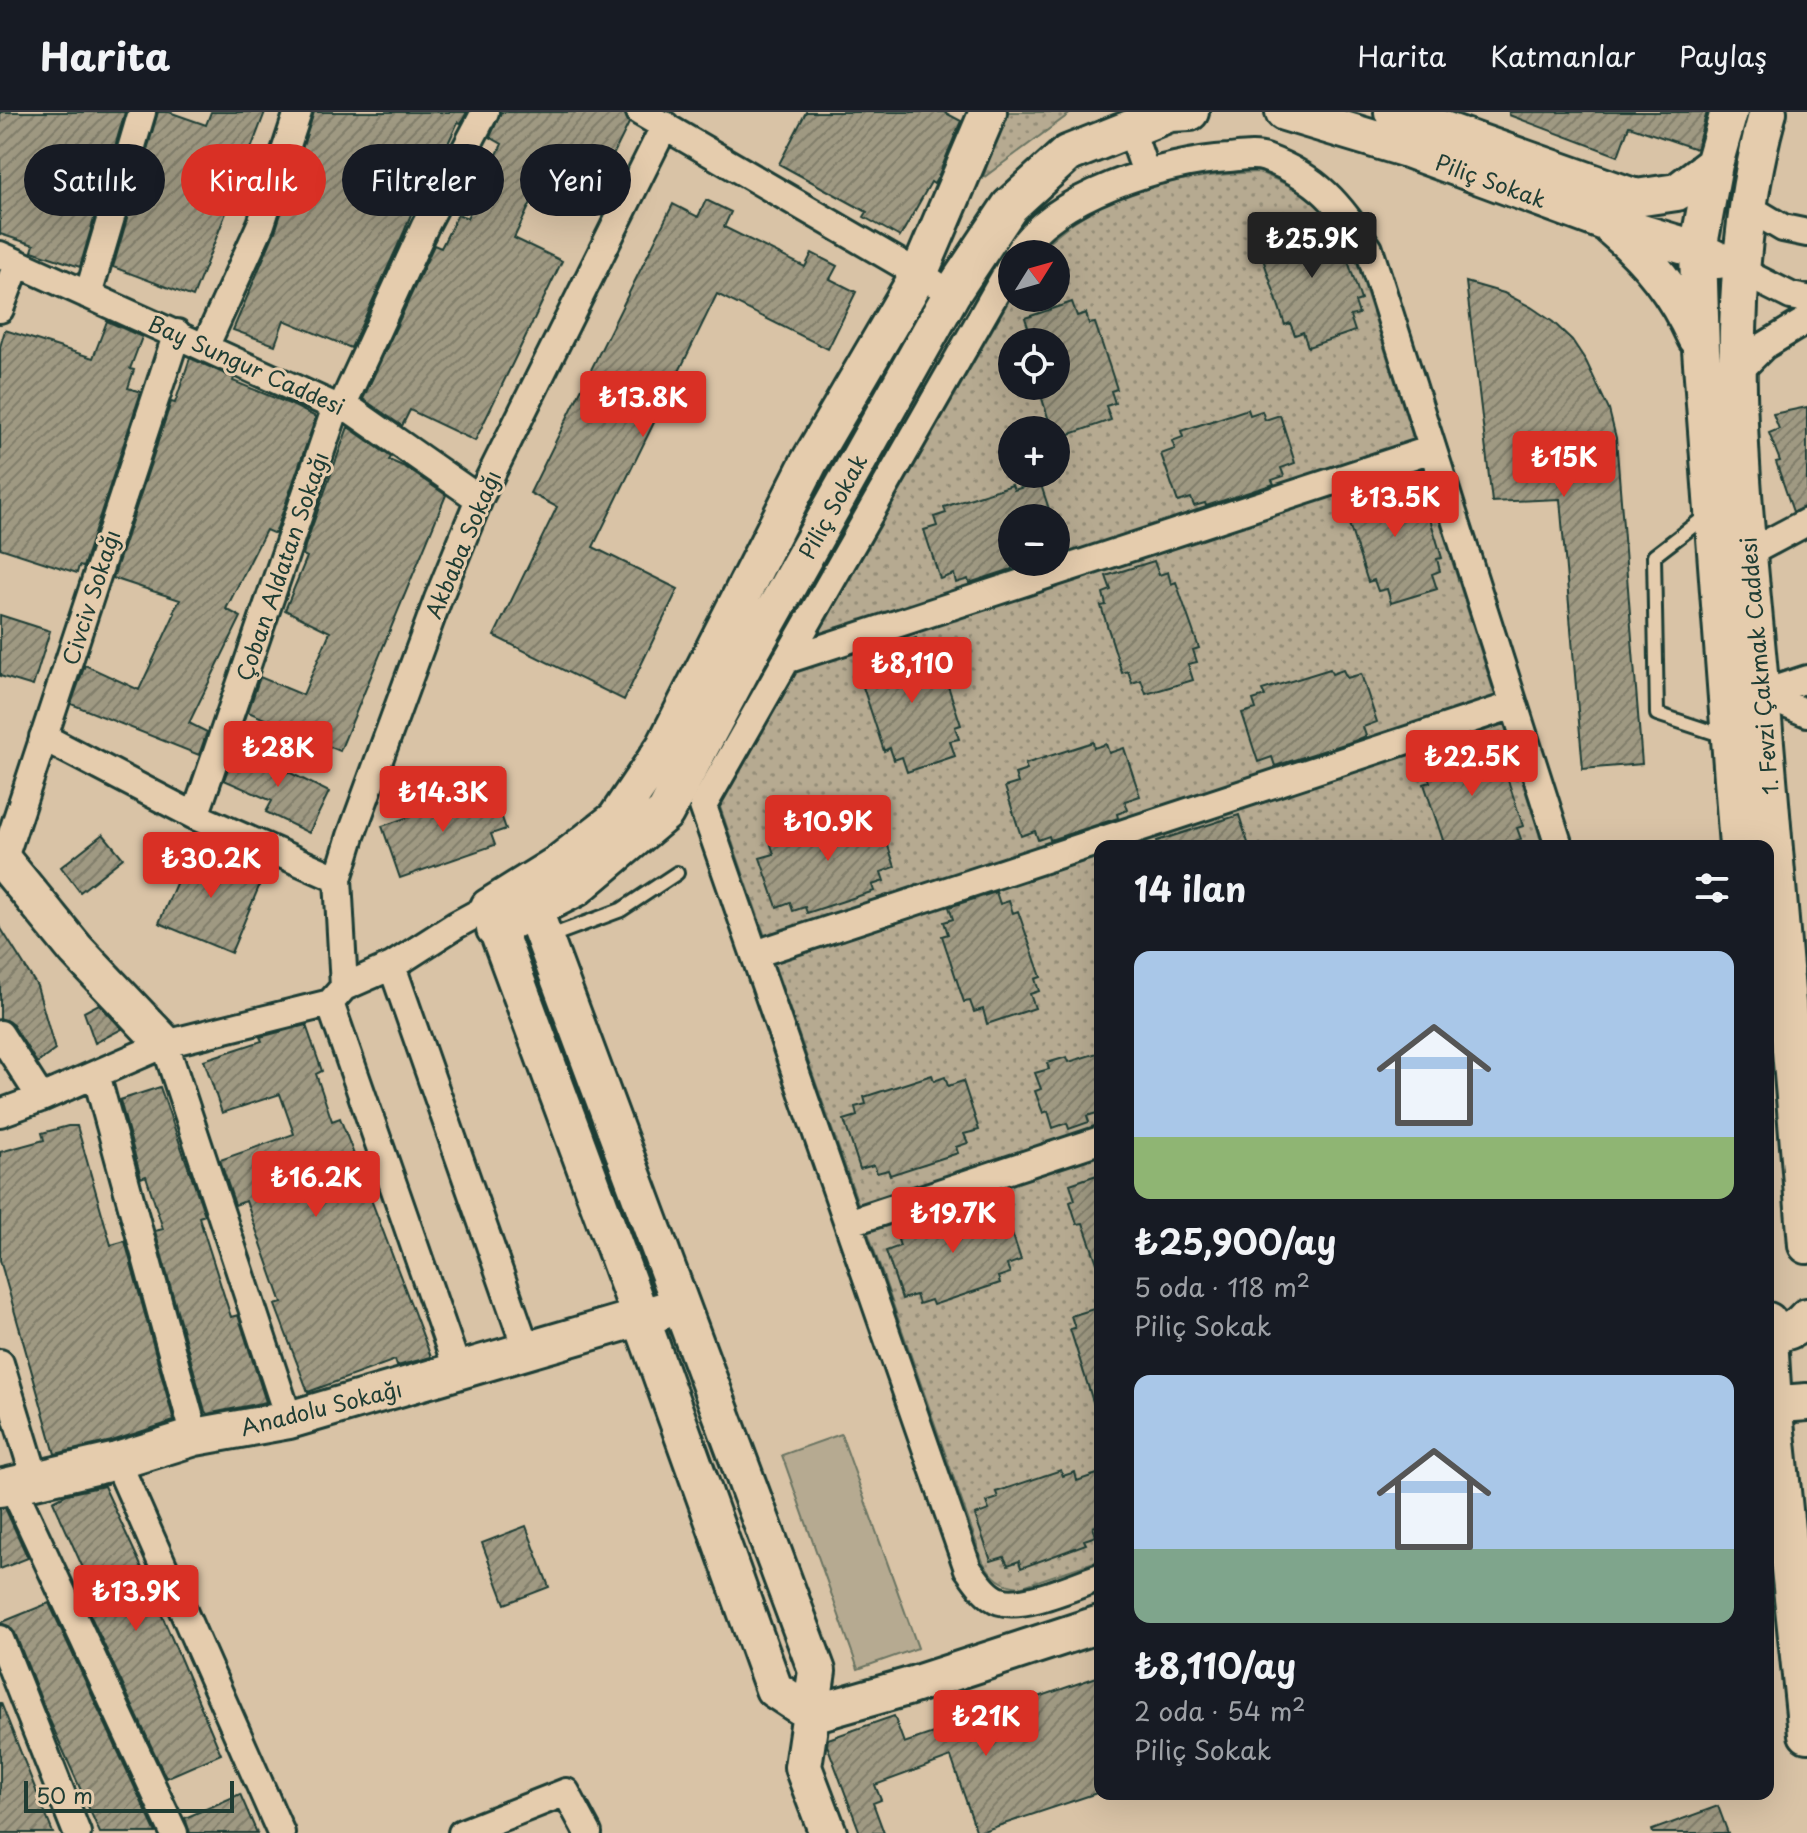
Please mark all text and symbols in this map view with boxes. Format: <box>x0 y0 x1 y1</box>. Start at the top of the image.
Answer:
text: Harita <box>40 27 171 84</box>
text: Harita <box>1357 34 1446 77</box>
text: Katmanlar <box>1490 34 1635 77</box>
text: Paylaş <box>1679 34 1767 77</box>
chip: Satılık <box>24 144 165 216</box>
chip: Kiralık <box>181 144 326 216</box>
chip: Filtreler <box>342 144 504 216</box>
chip: Yeni <box>520 144 631 216</box>
street label: Piliç Sokak <box>1431 145 1552 215</box>
pin: ₺25.9K <box>1247 212 1377 280</box>
text: ₺25.9K <box>1265 218 1359 257</box>
north arrow <box>998 240 1070 312</box>
map controls <box>998 240 1070 576</box>
street label: Bay Sungur Caddesi <box>144 306 350 422</box>
button: locate <box>998 328 1070 400</box>
pin: ₺13.8K <box>578 371 708 439</box>
text: ₺13.8K <box>598 377 688 416</box>
button: + <box>998 416 1070 488</box>
pin: ₺15K <box>1517 431 1611 499</box>
text: ₺15K <box>1530 437 1598 476</box>
street label: Çoban Aldatan Sokağı <box>226 447 336 685</box>
street label: Piliç Sokak <box>789 447 875 565</box>
street label: Akbaba Sokağı <box>416 465 508 623</box>
pin: ₺13.5K <box>1330 471 1460 539</box>
text: ₺13.5K <box>1350 477 1440 516</box>
button: − <box>998 504 1070 576</box>
street label: Civciv Sokağı <box>53 525 127 669</box>
street label: 1. Fevzi Çakmak Caddesi <box>1730 536 1786 796</box>
pin: ₺8,110 <box>847 637 977 705</box>
text: ₺8,110 <box>871 643 953 682</box>
pin: ₺28K <box>231 721 325 789</box>
text: ₺28K <box>242 727 314 766</box>
pin: ₺22.5K <box>1407 730 1537 798</box>
text: ₺22.5K <box>1424 736 1520 775</box>
pin: ₺14.3K <box>378 766 508 834</box>
text: ₺14.3K <box>398 772 488 811</box>
pin: ₺10.9K <box>763 795 893 863</box>
text: ₺10.9K <box>783 801 873 840</box>
pin: ₺30.2K <box>146 832 276 900</box>
text: ₺30.2K <box>161 838 261 877</box>
text: 14 ilan <box>1134 862 1246 914</box>
icon: filters <box>1690 866 1734 910</box>
icon: home <box>1362 1003 1506 1147</box>
pin: ₺16.2K <box>251 1151 381 1219</box>
text: ₺16.2K <box>270 1157 362 1196</box>
pin: ₺19.7K <box>888 1187 1018 1255</box>
text: ₺19.7K <box>910 1193 996 1232</box>
text: ₺25,900/ay <box>1134 1215 1336 1267</box>
text: 5 oda · 118 m² <box>1134 1267 1310 1306</box>
text: Piliç Sokak <box>1134 1306 1271 1345</box>
street label: Anadolu Sokağı <box>237 1371 405 1443</box>
icon: home <box>1362 1427 1506 1571</box>
pin: ₺13.9K <box>71 1565 201 1633</box>
text: ₺13.9K <box>92 1571 180 1610</box>
text: ₺8,110/ay <box>1134 1639 1296 1691</box>
pin: ₺21K <box>939 1690 1033 1758</box>
text: 2 oda · 54 m² <box>1134 1691 1306 1730</box>
text: ₺21K <box>952 1696 1020 1735</box>
text: Piliç Sokak <box>1134 1730 1271 1769</box>
scale bar <box>24 1777 234 1813</box>
text: 50 m <box>36 1778 93 1811</box>

